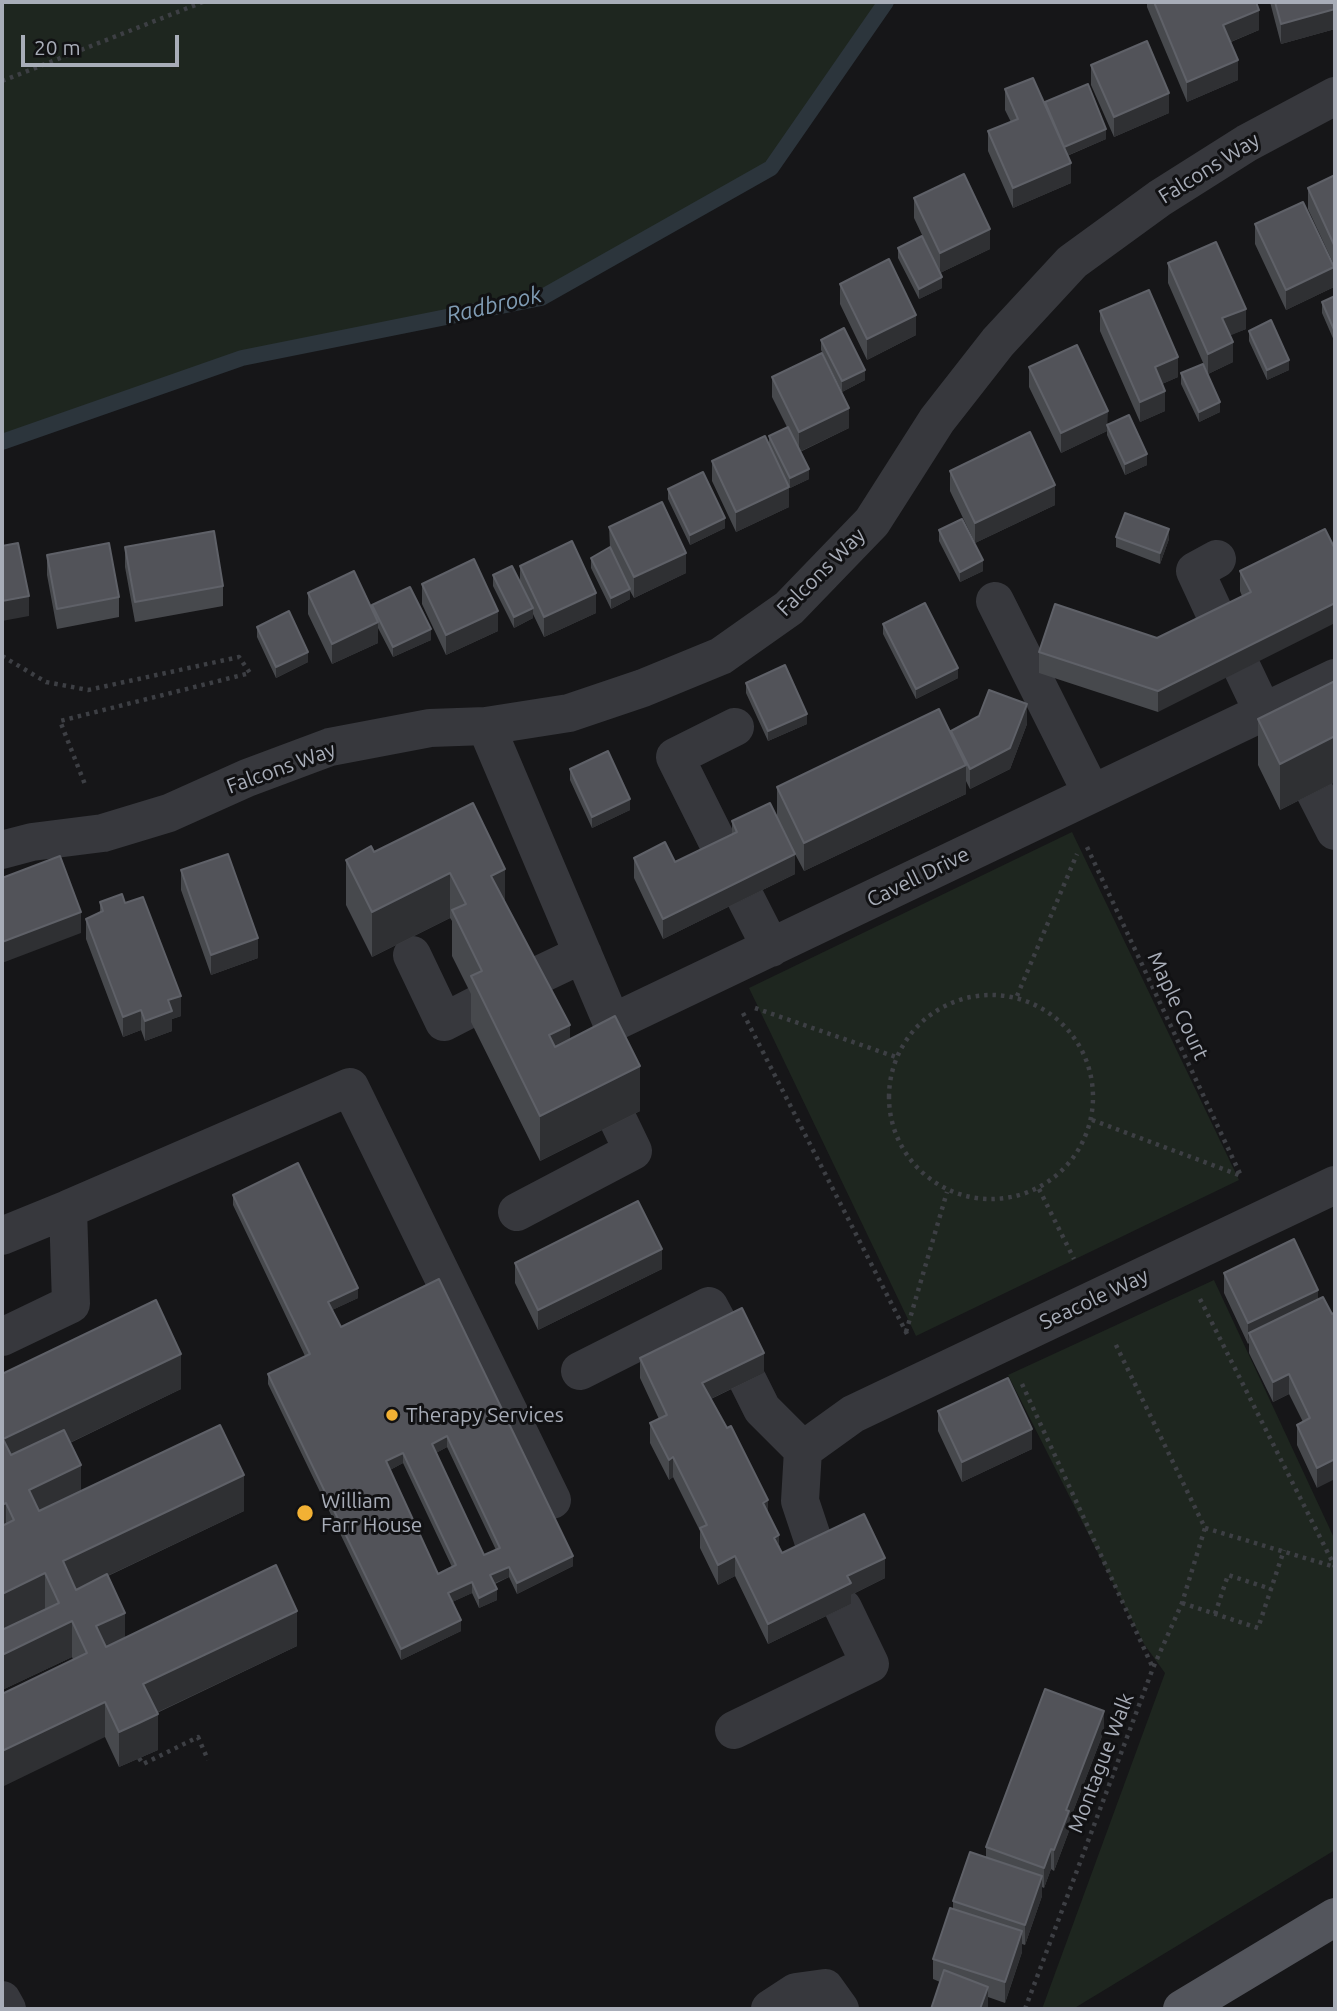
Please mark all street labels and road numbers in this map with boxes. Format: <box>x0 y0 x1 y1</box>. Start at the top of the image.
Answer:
street label: Falcons Way <box>1154 127 1264 209</box>
street label: Falcons Way <box>772 523 870 621</box>
street label: Falcons Way <box>223 737 339 799</box>
street label: Cavell Drive <box>863 841 973 913</box>
street label: Maple Court <box>1142 948 1214 1064</box>
street label: Seacole Way <box>1036 1263 1152 1335</box>
street label: Montague Walk <box>1063 1689 1139 1837</box>

